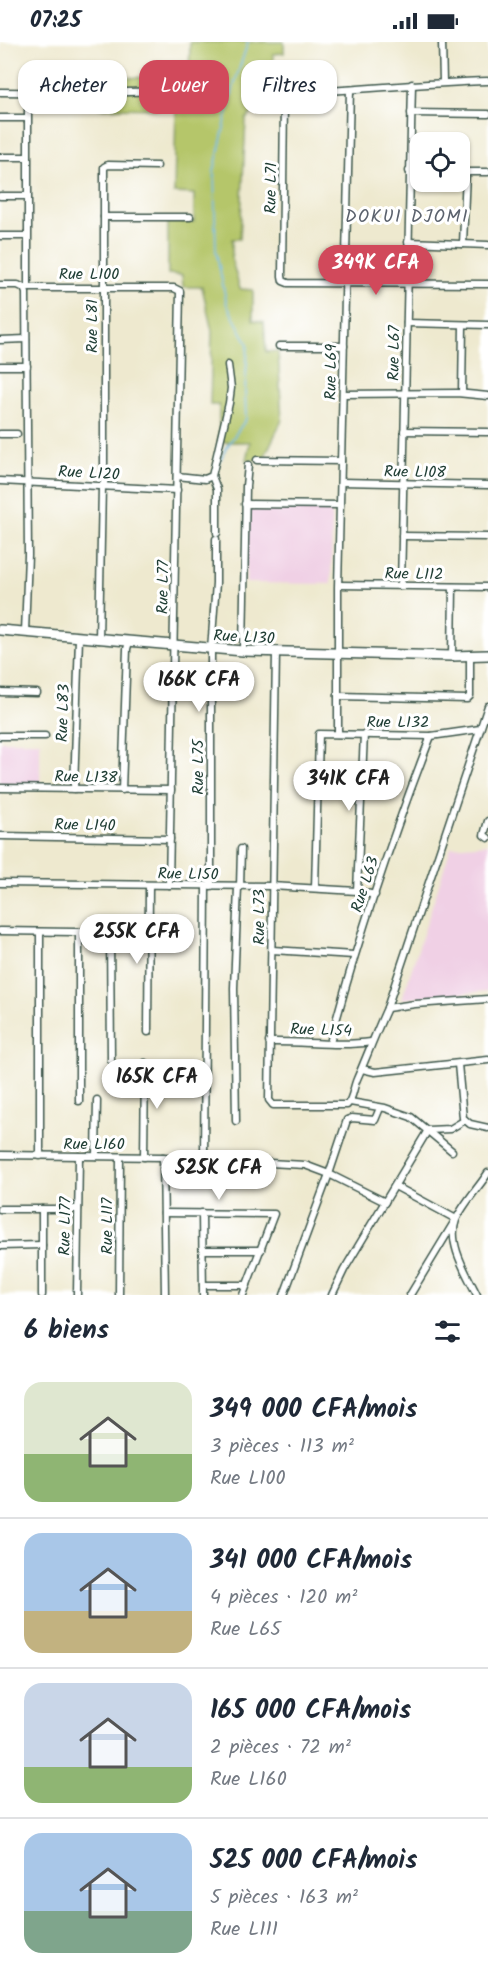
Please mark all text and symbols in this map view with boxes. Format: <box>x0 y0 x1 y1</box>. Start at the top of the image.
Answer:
text: 07:25 <box>30 4 81 39</box>
chip: Acheter <box>18 60 127 114</box>
chip: Louer <box>139 60 229 114</box>
chip: Filtres <box>241 60 337 114</box>
map controls <box>410 132 470 192</box>
button: locate <box>410 132 470 192</box>
street label: Rue L71 <box>259 162 284 214</box>
district label: DOKUI DJOMI <box>345 203 469 232</box>
pin: 349K CFA <box>314 245 438 296</box>
text: 349K CFA <box>332 248 420 280</box>
street label: Rue L100 <box>59 262 119 287</box>
street label: Rue L81 <box>80 299 105 353</box>
street label: Rue L67 <box>382 324 407 381</box>
street label: Rue L69 <box>319 344 344 400</box>
street label: Rue L120 <box>57 459 120 488</box>
street label: Rue L108 <box>384 459 447 486</box>
street label: Rue L77 <box>151 559 176 614</box>
street label: Rue L112 <box>384 561 444 588</box>
street label: Rue L130 <box>213 623 275 652</box>
pin: 166K CFA <box>137 662 261 713</box>
text: 166K CFA <box>157 665 241 697</box>
street label: Rue L83 <box>50 684 77 743</box>
street label: Rue L132 <box>367 710 429 735</box>
street label: Rue L75 <box>186 738 211 795</box>
pin: 341K CFA <box>287 761 411 812</box>
street label: Rue L138 <box>54 764 118 791</box>
text: 341K CFA <box>307 764 391 796</box>
street label: Rue L140 <box>54 812 116 839</box>
street label: Rue L63 <box>345 853 386 916</box>
street label: Rue L150 <box>157 861 219 888</box>
street label: Rue L73 <box>247 889 272 945</box>
pin: 255K CFA <box>75 914 199 965</box>
text: 255K CFA <box>93 917 181 949</box>
street label: Rue L154 <box>290 1017 352 1044</box>
pin: 165K CFA <box>95 1059 219 1110</box>
text: 165K CFA <box>116 1062 198 1094</box>
street label: Rue L160 <box>63 1132 125 1157</box>
pin: 525K CFA <box>157 1150 281 1201</box>
text: 525K CFA <box>175 1153 263 1185</box>
street label: Rue L177 <box>52 1196 79 1256</box>
street label: Rue L117 <box>95 1197 120 1254</box>
text: 6 biens <box>24 1310 109 1352</box>
icon: filters <box>431 1315 464 1348</box>
text: 349 000 CFA/mois <box>210 1389 417 1431</box>
icon: home <box>72 1406 144 1478</box>
text: 3 pièces · 113 m² <box>210 1431 354 1463</box>
text: Rue L100 <box>210 1463 286 1495</box>
text: 341 000 CFA/mois <box>210 1540 412 1582</box>
icon: home <box>72 1557 144 1629</box>
text: 4 pièces · 120 m² <box>210 1582 357 1614</box>
text: Rue L65 <box>210 1614 281 1646</box>
text: 165 000 CFA/mois <box>210 1690 411 1732</box>
icon: home <box>72 1707 144 1779</box>
text: 2 pièces · 72 m² <box>210 1732 351 1764</box>
text: Rue L160 <box>210 1764 287 1796</box>
text: 525 000 CFA/mois <box>210 1840 417 1882</box>
icon: home <box>72 1857 144 1929</box>
text: 5 pièces · 163 m² <box>210 1882 358 1914</box>
text: Rue L111 <box>210 1914 278 1946</box>

